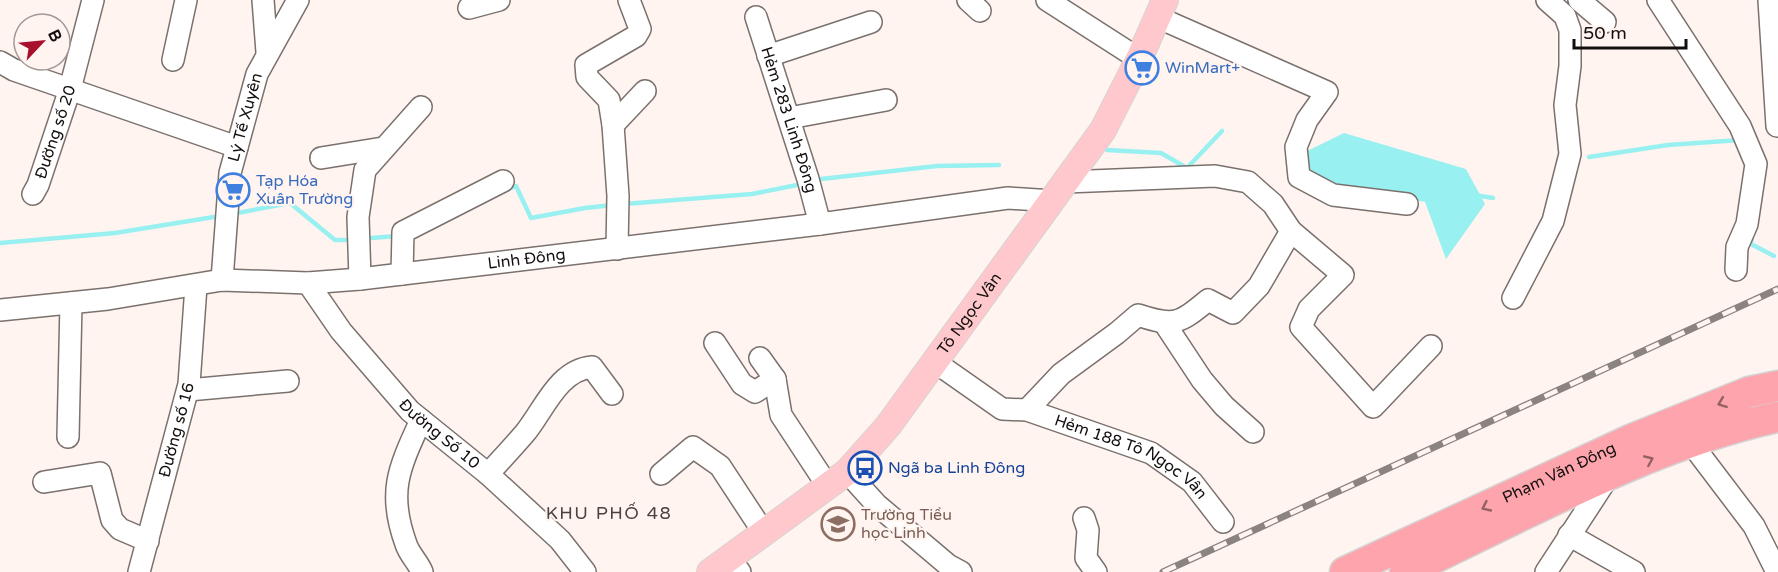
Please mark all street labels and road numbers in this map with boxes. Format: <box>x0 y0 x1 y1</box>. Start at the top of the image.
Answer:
street label: Hẻm 283 Linh Đông <box>756 44 821 195</box>
street label: Lý Tế Xuyên <box>224 71 267 164</box>
street label: Đường số 20 <box>31 83 80 181</box>
street label: Linh Đông <box>486 245 567 274</box>
street label: Tô Ngọc Vân <box>933 269 1006 359</box>
street label: Đường số 16 <box>155 380 199 480</box>
street label: Đường Số 10 <box>394 395 484 473</box>
street label: Hẻm 188 Tô Ngọc Vân <box>1052 410 1212 503</box>
street label: Phạm Văn Đồng <box>1499 438 1619 508</box>

